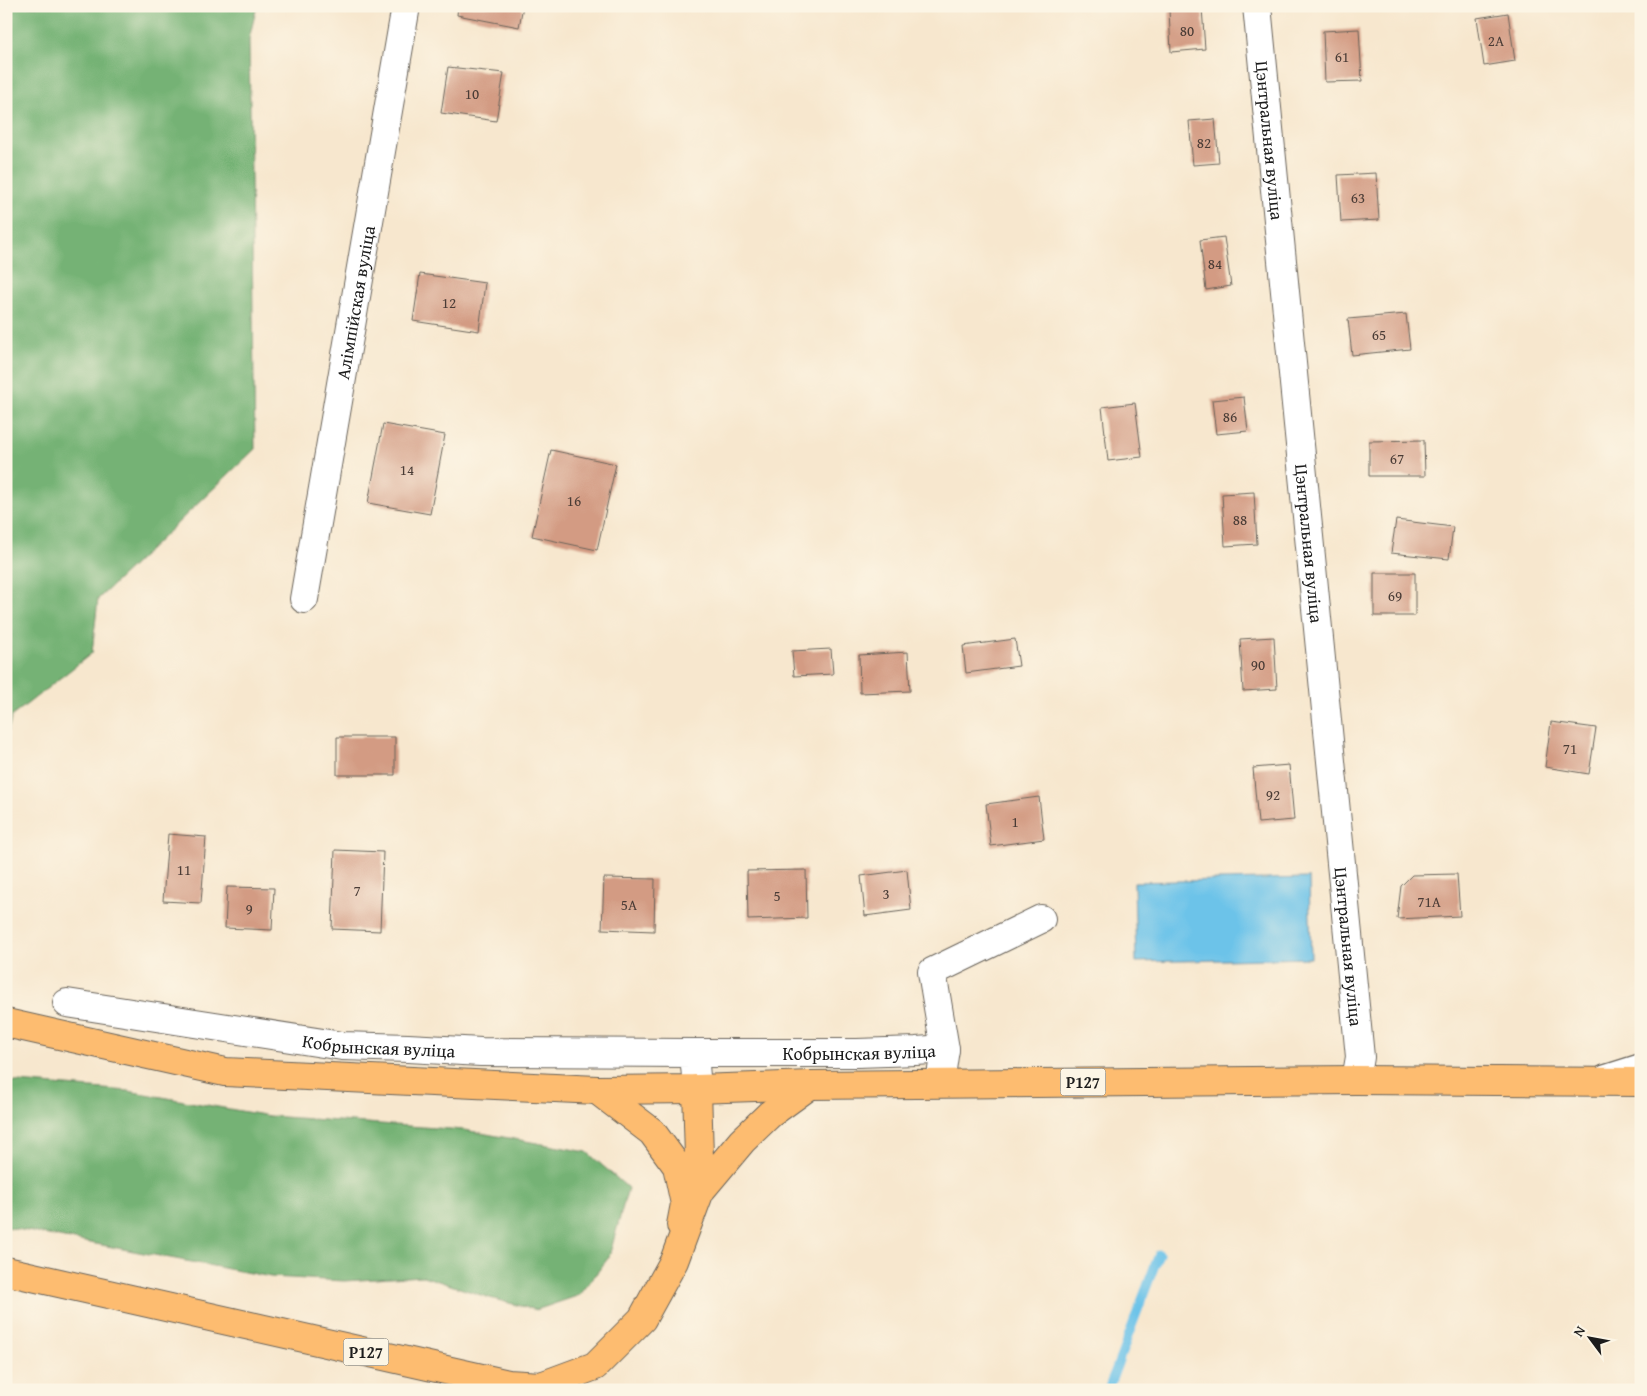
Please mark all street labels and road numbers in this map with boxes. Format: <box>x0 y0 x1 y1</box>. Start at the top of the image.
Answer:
street label: Цэнтральная вуліца <box>1249 60 1291 222</box>
street label: Алімпійская вуліца <box>329 223 382 381</box>
street label: Цэнтральная вуліца <box>1288 463 1331 625</box>
street label: Цэнтральная вуліца <box>1328 866 1370 1028</box>
street label: Кобрынская вуліца <box>301 1026 456 1064</box>
street label: Кобрынская вуліца <box>782 1036 937 1067</box>
road number: Р127 <box>1060 1068 1106 1096</box>
road number: Р127 <box>344 1338 388 1365</box>

